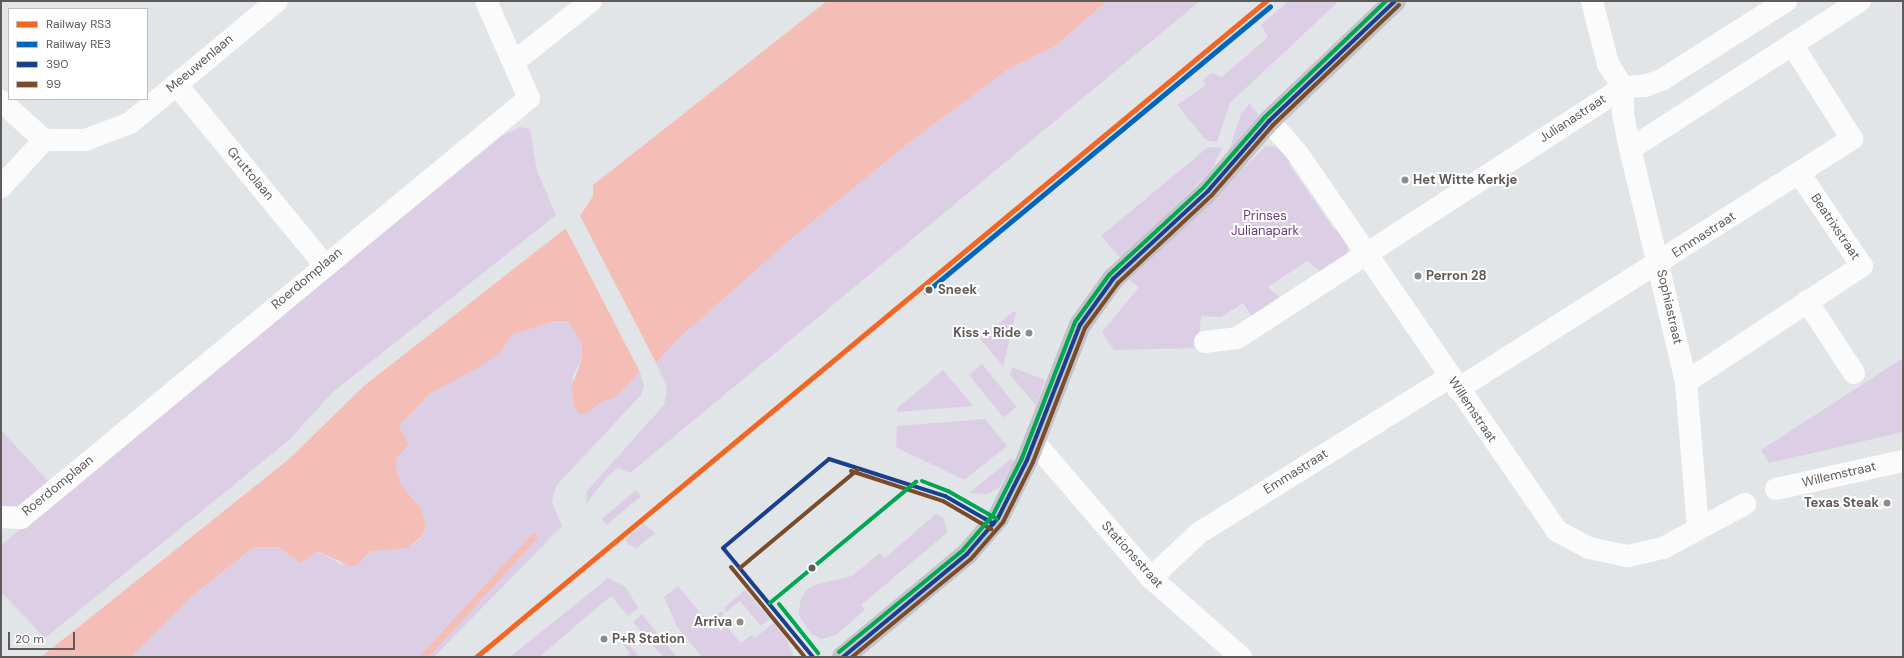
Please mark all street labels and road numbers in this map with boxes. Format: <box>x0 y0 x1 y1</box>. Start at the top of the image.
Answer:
street label: Meeuwenlaan <box>164 32 236 96</box>
street label: Julianastraat <box>1537 92 1609 146</box>
street label: Gruttolaan <box>223 144 277 204</box>
street label: Beatrixstraat <box>1807 191 1863 263</box>
street label: Emmastraat <box>1669 209 1739 261</box>
street label: Roerdomplaan <box>269 245 345 313</box>
street label: Sophiastraat <box>1653 268 1685 346</box>
street label: Willemstraat <box>1444 374 1500 446</box>
street label: Emmastraat <box>1261 446 1331 498</box>
street label: Roerdomplaan <box>19 453 97 519</box>
street label: Willemstraat <box>1800 459 1878 491</box>
street label: Stationsstraat <box>1098 518 1166 592</box>

